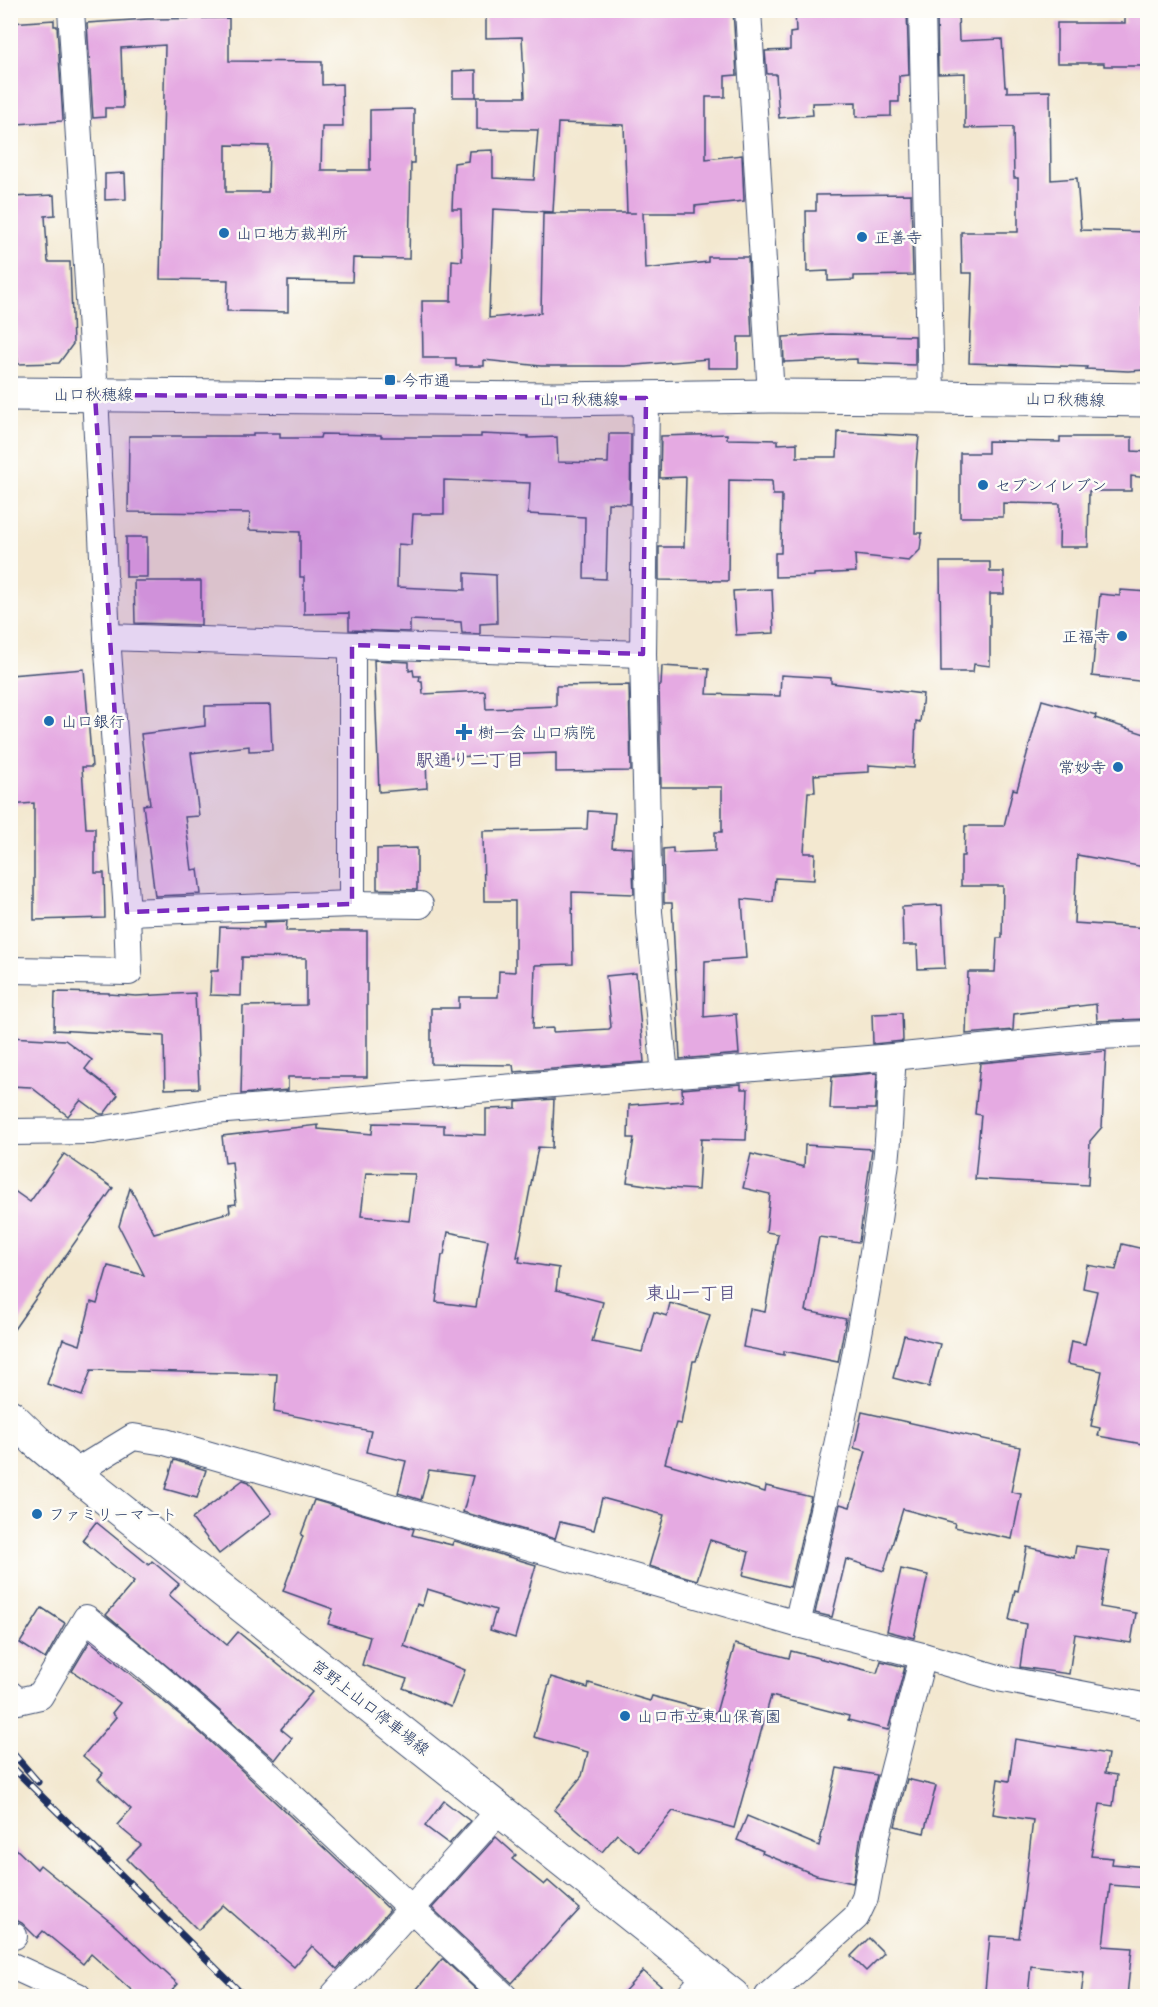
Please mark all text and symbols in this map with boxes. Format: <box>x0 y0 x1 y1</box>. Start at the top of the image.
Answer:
place label: 山口地方裁判所 <box>236 225 348 243</box>
marker: 山口地方裁判所 <box>217 226 231 240</box>
place label: 正善寺 <box>874 229 922 247</box>
marker: 正善寺 <box>855 230 869 244</box>
place label: 今市通 <box>402 372 450 390</box>
marker: 今市通 <box>383 373 397 387</box>
street label: 山口秋穂線 <box>53 386 133 404</box>
street label: 山口秋穂線 <box>1025 390 1105 410</box>
street label: 山口秋穂線 <box>539 391 619 409</box>
place label: セブンイレブン <box>995 477 1107 495</box>
marker: セブンイレブン <box>976 478 990 492</box>
place label: 正福寺 <box>1062 628 1110 646</box>
marker: 正福寺 <box>1115 629 1129 643</box>
place label: 山口銀行 <box>61 713 125 731</box>
marker: 山口銀行 <box>42 714 56 728</box>
marker: 樹一会 山口病院 <box>455 723 473 741</box>
place label: 樹一会 山口病院 <box>478 724 595 742</box>
district label: 駅通り二丁目 <box>416 750 524 771</box>
place label: 常妙寺 <box>1058 759 1106 777</box>
marker: 常妙寺 <box>1111 760 1125 774</box>
district label: 東山一丁目 <box>646 1283 736 1304</box>
place label: ファミリーマート <box>49 1506 177 1524</box>
marker: ファミリーマート <box>30 1507 44 1521</box>
street label: 宮野上山口停車場線 <box>308 1656 433 1759</box>
place label: 山口市立東山保育園 <box>637 1708 781 1726</box>
marker: 山口市立東山保育園 <box>618 1709 632 1723</box>

